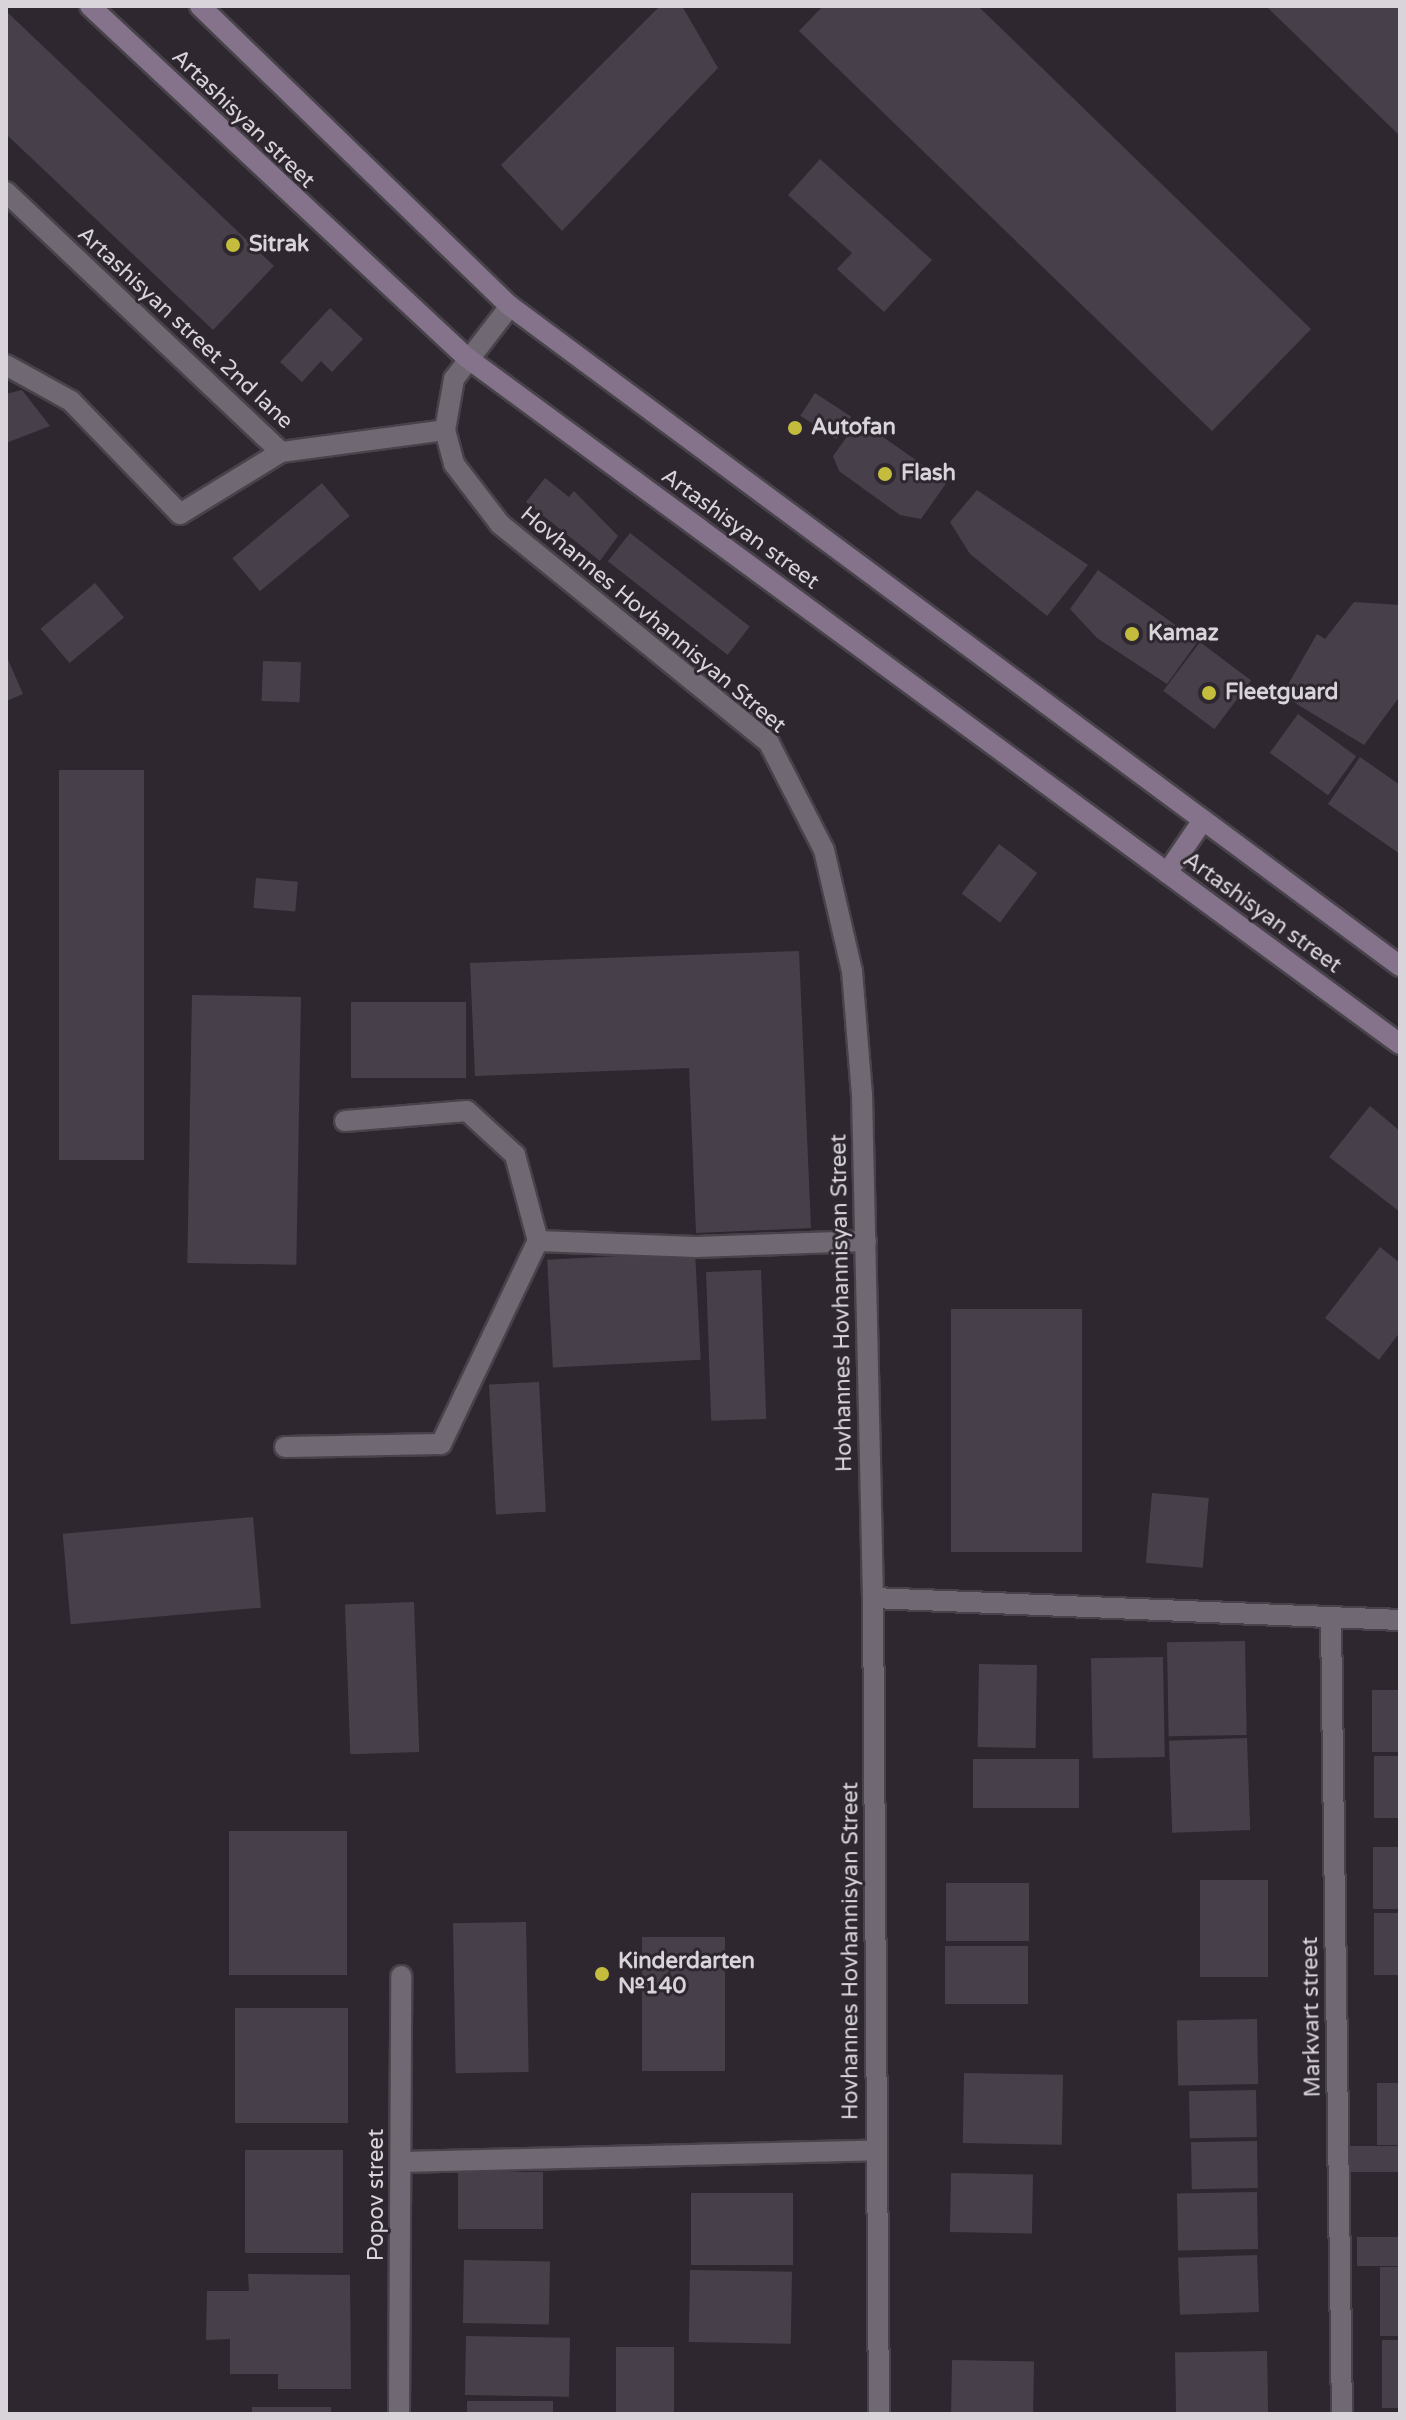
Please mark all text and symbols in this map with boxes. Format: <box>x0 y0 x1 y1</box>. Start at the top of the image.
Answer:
street label: Artashisyan street <box>166 44 320 194</box>
street label: Artashisyan street 2nd lane <box>72 221 298 435</box>
place label: Sitrak <box>249 232 309 258</box>
marker: Sitrak <box>224 236 242 254</box>
place label: Autofan <box>811 415 896 441</box>
marker: Autofan <box>786 419 804 437</box>
place label: Flash <box>901 461 956 487</box>
street label: Artashisyan street <box>656 463 824 595</box>
marker: Flash <box>876 465 894 483</box>
street label: Hovhannes Hovhannisyan Street <box>515 501 791 739</box>
place label: Kamaz <box>1148 621 1219 647</box>
marker: Kamaz <box>1123 625 1141 643</box>
place label: Fleetguard <box>1225 680 1338 706</box>
marker: Fleetguard <box>1200 684 1218 702</box>
street label: Artashisyan street <box>1178 847 1346 979</box>
street label: Hovhannes Hovhannisyan Street <box>826 1134 858 1472</box>
street label: Hovhannes Hovhannisyan Street <box>838 1782 864 2120</box>
street label: Markvart street <box>1297 1936 1327 2098</box>
place label: Kinderdarten №140 <box>618 1948 755 2000</box>
marker: Kinderdarten №140 <box>593 1965 611 1983</box>
street label: Popov street <box>364 2129 390 2261</box>

